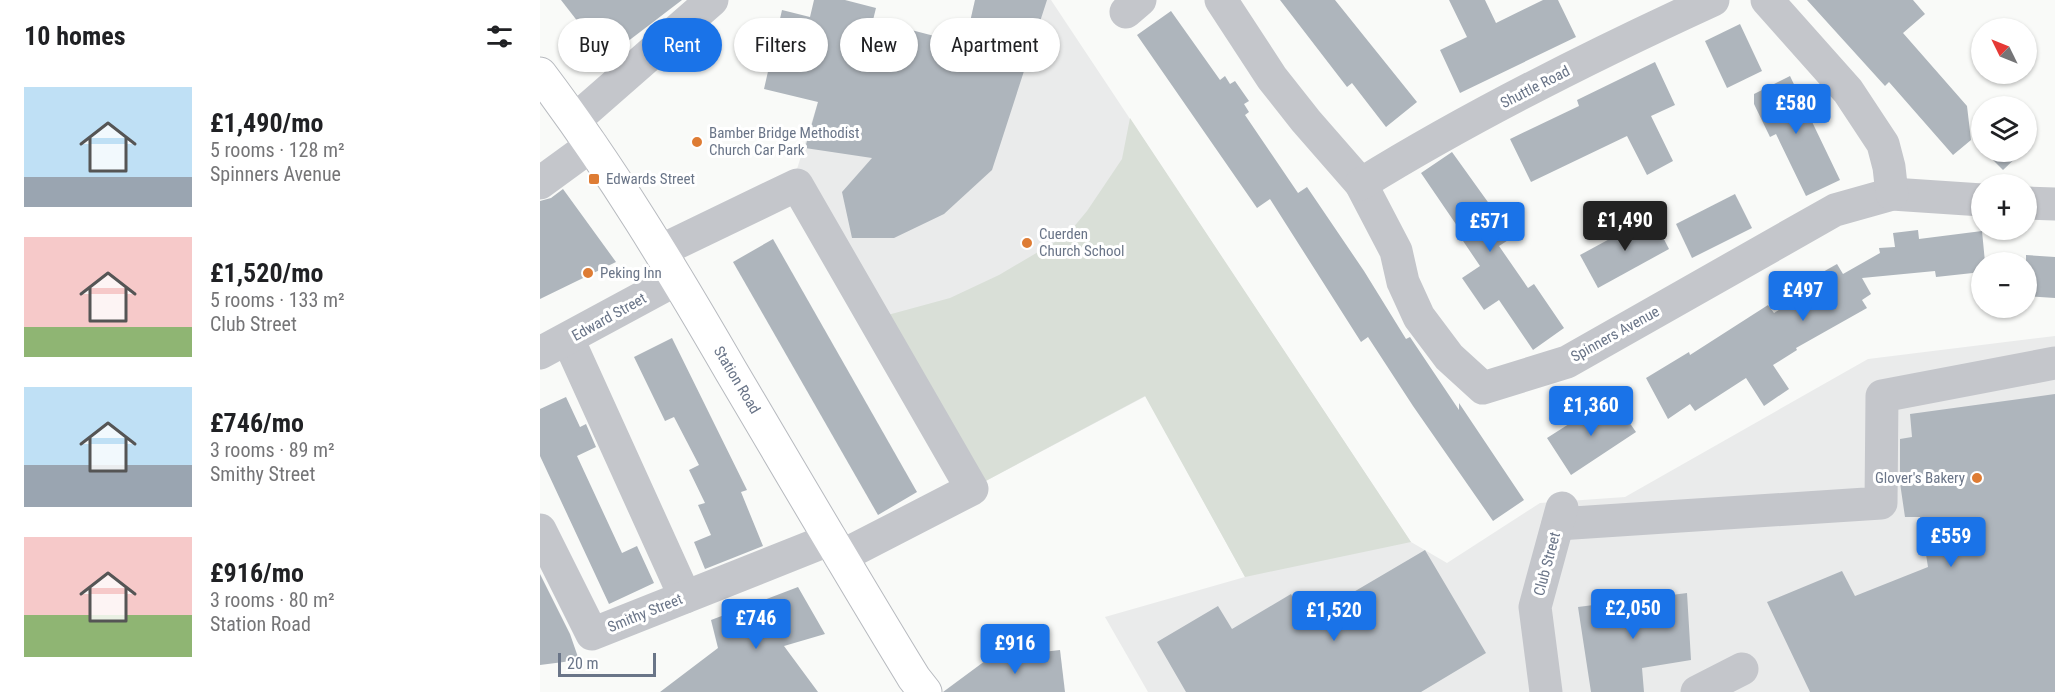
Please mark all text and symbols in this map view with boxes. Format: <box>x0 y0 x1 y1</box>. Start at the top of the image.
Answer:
chip: Buy <box>558 18 630 72</box>
chip: Rent <box>642 18 722 72</box>
chip: Filters <box>734 18 828 72</box>
chip: New <box>840 18 918 72</box>
chip: Apartment <box>930 18 1060 72</box>
north arrow <box>1971 18 2037 84</box>
map controls <box>1971 18 2037 318</box>
icon: filters <box>483 20 516 53</box>
text: 10 homes <box>24 21 126 51</box>
street label: Shuttle Road <box>1497 62 1573 112</box>
pin: £580 <box>1760 84 1832 135</box>
text: £580 <box>1776 91 1816 115</box>
button: layers <box>1971 96 2037 162</box>
text: £1,490/mo <box>210 108 323 138</box>
icon: home <box>72 111 144 183</box>
place label: Bamber Bridge Methodist Church Car Park <box>709 124 859 159</box>
marker: Bamber Bridge Methodist Church Car Park <box>690 135 704 149</box>
text: 5 rooms · 128 m² <box>210 138 345 162</box>
text: Spinners Avenue <box>210 162 341 186</box>
place label: Edwards Street <box>606 170 695 188</box>
marker: Edwards Street <box>587 172 601 186</box>
button: + <box>1971 174 2037 240</box>
pin: £1,490 <box>1576 201 1674 252</box>
pin: £571 <box>1454 202 1526 253</box>
text: £1,490 <box>1597 208 1653 232</box>
text: £571 <box>1470 209 1510 233</box>
place label: Cuerden Church School <box>1039 225 1125 260</box>
marker: Cuerden Church School <box>1020 236 1034 250</box>
button: − <box>1971 252 2037 318</box>
text: £1,520/mo <box>210 258 323 288</box>
icon: home <box>72 261 144 333</box>
place label: Peking Inn <box>600 264 662 282</box>
marker: Peking Inn <box>581 266 595 280</box>
pin: £497 <box>1767 271 1839 322</box>
text: £497 <box>1783 278 1823 302</box>
text: 5 rooms · 133 m² <box>210 288 345 312</box>
street label: Edward Street <box>569 289 649 345</box>
street label: Spinners Avenue <box>1568 302 1662 366</box>
text: Club Street <box>210 312 297 336</box>
street label: Station Road <box>710 343 764 417</box>
pin: £1,360 <box>1542 386 1640 437</box>
text: £1,360 <box>1563 393 1619 417</box>
text: £746/mo <box>210 408 304 438</box>
icon: home <box>72 411 144 483</box>
text: 3 rooms · 89 m² <box>210 438 335 462</box>
text: Smithy Street <box>210 462 315 486</box>
place label: Glover's Bakery <box>1875 469 1965 487</box>
marker: Glover's Bakery <box>1970 471 1984 485</box>
pin: £559 <box>1915 517 1987 568</box>
text: £559 <box>1931 524 1971 548</box>
street label: Club Street <box>1530 530 1564 598</box>
text: £916/mo <box>210 558 304 588</box>
icon: home <box>72 561 144 633</box>
text: 3 rooms · 80 m² <box>210 588 335 612</box>
pin: £2,050 <box>1584 589 1682 640</box>
street label: Smithy Street <box>605 590 685 636</box>
pin: £1,520 <box>1285 591 1383 642</box>
text: £2,050 <box>1605 596 1661 620</box>
text: £1,520 <box>1306 598 1362 622</box>
pin: £746 <box>720 599 792 650</box>
text: £746 <box>736 606 776 630</box>
text: Station Road <box>210 612 311 636</box>
pin: £916 <box>979 624 1051 675</box>
text: £916 <box>995 631 1035 655</box>
scale bar <box>558 650 656 678</box>
text: 20 m <box>567 654 599 673</box>

